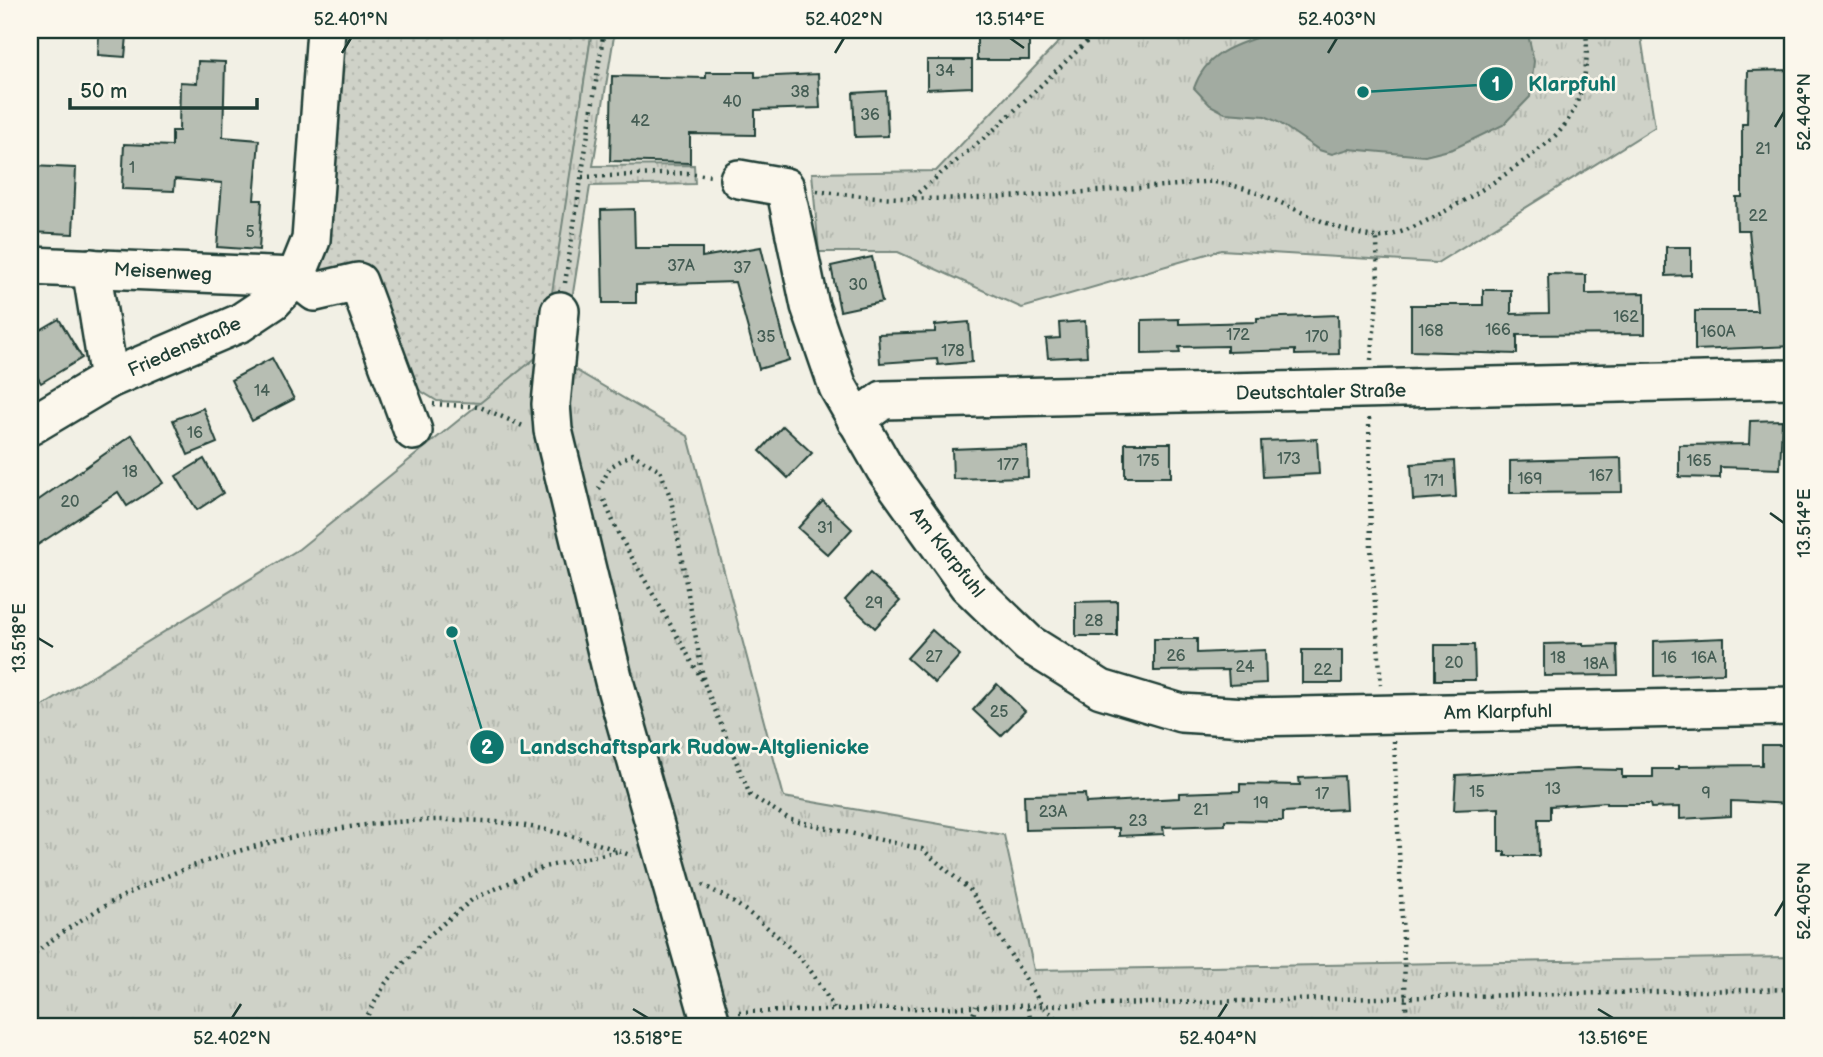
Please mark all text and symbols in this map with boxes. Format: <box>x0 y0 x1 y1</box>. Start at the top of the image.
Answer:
text: 52.401°N <box>314 9 388 30</box>
text: 52.402°N <box>805 9 883 30</box>
text: 13.514°E <box>975 9 1045 30</box>
text: 52.403°N <box>1298 9 1376 30</box>
house number: 34 <box>935 62 955 81</box>
callout: Klarpfuhl <box>1479 63 1630 105</box>
scale bar <box>70 66 257 110</box>
text: 1 <box>1492 72 1500 97</box>
text: Klarpfuhl <box>1528 72 1616 97</box>
text: 52.404°N <box>1794 73 1815 151</box>
text: 50 m <box>80 79 127 104</box>
house number: 38 <box>790 83 810 102</box>
house number: 40 <box>722 93 742 112</box>
house number: 36 <box>860 106 880 125</box>
house number: 42 <box>630 112 650 131</box>
house number: 21 <box>1755 140 1771 159</box>
house number: 1 <box>129 159 135 178</box>
house number: 22 <box>1749 207 1768 226</box>
house number: 5 <box>245 223 255 242</box>
house number: 37A <box>667 257 695 276</box>
street label: Meisenweg <box>113 258 213 287</box>
house number: 37 <box>733 259 751 278</box>
house number: 30 <box>848 276 868 295</box>
house number: 162 <box>1613 308 1639 327</box>
street label: Friedenstraße <box>125 312 245 383</box>
house number: 166 <box>1485 321 1511 340</box>
house number: 168 <box>1418 322 1444 341</box>
house number: 160A <box>1700 323 1736 342</box>
house number: 172 <box>1226 326 1250 345</box>
house number: 35 <box>756 328 776 347</box>
house number: 170 <box>1305 328 1329 347</box>
house number: 178 <box>941 342 965 361</box>
street label: Deutschtaler Straße <box>1236 380 1406 405</box>
house number: 14 <box>254 382 270 401</box>
house number: 16 <box>187 424 203 443</box>
house number: 173 <box>1277 450 1301 469</box>
house number: 175 <box>1136 452 1160 471</box>
house number: 165 <box>1686 452 1712 471</box>
house number: 177 <box>997 456 1019 475</box>
house number: 18 <box>122 463 138 482</box>
house number: 167 <box>1589 467 1613 486</box>
house number: 169 <box>1517 470 1543 489</box>
house number: 171 <box>1424 472 1444 491</box>
text: 13.514°E <box>1794 488 1815 558</box>
house number: 20 <box>61 493 79 512</box>
street label: Am Klarpfuhl <box>904 503 989 603</box>
house number: 31 <box>817 519 833 538</box>
house number: 29 <box>865 594 883 613</box>
text: 13.518°E <box>9 603 30 673</box>
house number: 28 <box>1085 612 1103 631</box>
house number: 26 <box>1166 647 1186 666</box>
house number: 27 <box>925 648 943 667</box>
house number: 18 <box>1550 649 1566 668</box>
house number: 16 <box>1661 649 1677 668</box>
house number: 16A <box>1691 649 1717 668</box>
house number: 20 <box>1445 654 1463 673</box>
house number: 18A <box>1583 655 1609 674</box>
house number: 24 <box>1236 658 1255 677</box>
house number: 22 <box>1314 661 1333 680</box>
street label: Am Klarpfuhl <box>1444 700 1552 725</box>
house number: 25 <box>990 703 1008 722</box>
callout: Landschaftspark Rudow-Altglienicke <box>469 726 883 768</box>
text: 2 <box>481 735 494 760</box>
text: Landschaftspark Rudow-Altglienicke <box>519 735 869 760</box>
house number: 13 <box>1545 780 1561 799</box>
house number: 15 <box>1469 783 1485 802</box>
house number: 9 <box>1701 784 1711 803</box>
house number: 17 <box>1315 785 1329 804</box>
house number: 19 <box>1253 794 1269 813</box>
house number: 21 <box>1193 801 1209 820</box>
house number: 23A <box>1039 803 1068 822</box>
house number: 23 <box>1129 812 1148 831</box>
text: 52.405°N <box>1794 862 1815 940</box>
text: 52.402°N <box>193 1028 271 1049</box>
text: 13.518°E <box>613 1028 683 1049</box>
text: 52.404°N <box>1179 1028 1257 1049</box>
text: 13.516°E <box>1578 1028 1648 1049</box>

